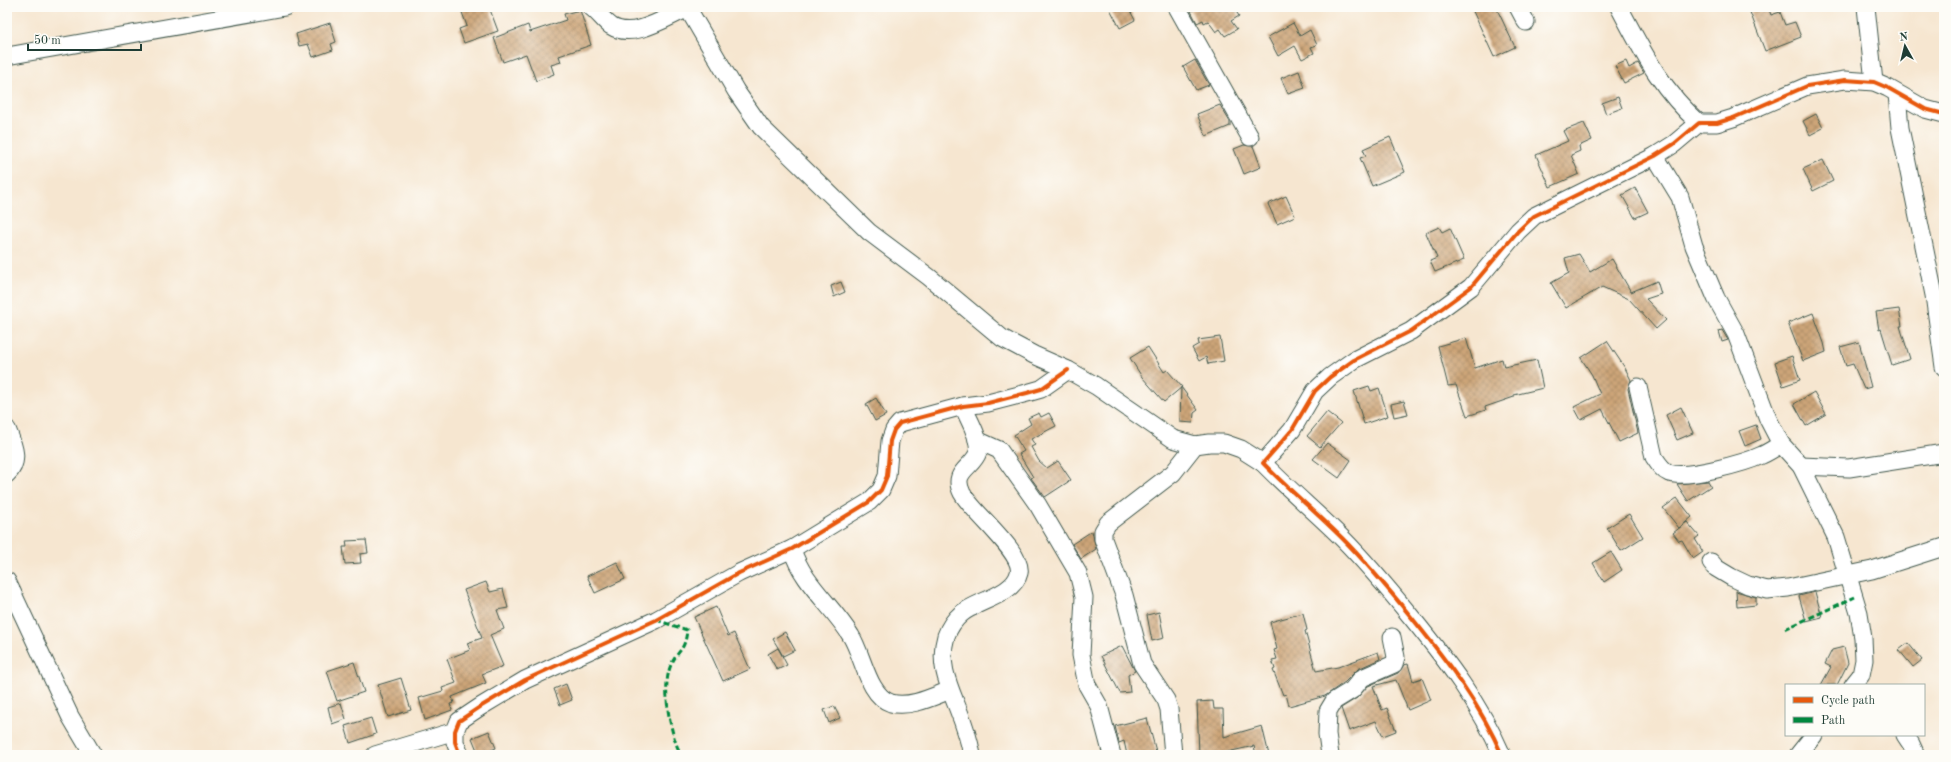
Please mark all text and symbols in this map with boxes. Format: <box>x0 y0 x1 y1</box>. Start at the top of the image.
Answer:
scale bar <box>28 26 141 52</box>
north arrow <box>1885 26 1925 66</box>
text: N <box>1899 31 1909 44</box>
text: 50 m <box>34 34 61 47</box>
legend <box>1785 684 1925 736</box>
text: Cycle path <box>1821 695 1876 707</box>
text: Path <box>1821 715 1846 727</box>

